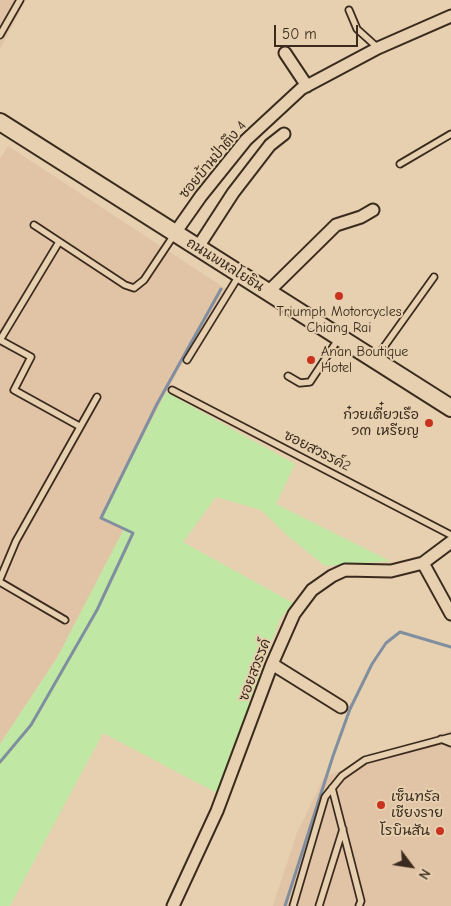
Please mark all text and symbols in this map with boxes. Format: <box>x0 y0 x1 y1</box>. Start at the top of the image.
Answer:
scale bar <box>276 15 360 47</box>
text: 50 m <box>282 25 317 43</box>
street label: ซอยบ้านป่าตึง 4 <box>176 118 250 202</box>
street label: ถนนพหลโยธิน <box>183 234 267 296</box>
marker: Triumph Motorcycles Chiang Rai <box>333 290 345 302</box>
place label: Triumph Motorcycles Chiang Rai <box>277 304 401 336</box>
place label: Anan Boutique Hotel <box>321 344 408 377</box>
marker: Anan Boutique Hotel <box>305 354 317 366</box>
place label: ก๋วยเตี๋ยวเรือ ๑๓ เหรียญ <box>343 407 419 440</box>
marker: ก๋วยเตี๋ยวเรือ ๑๓ เหรียญ <box>423 417 435 429</box>
street label: ซอยสวรรค์2 <box>281 427 353 475</box>
street label: ซอยสวรรค์ <box>235 636 275 704</box>
place label: เซ็นทรัล เชียงราย <box>391 789 443 822</box>
marker: เซ็นทรัล เชียงราย <box>375 799 387 811</box>
place label: โรบินสัน <box>380 823 430 839</box>
marker: โรบินสัน <box>434 825 446 837</box>
north arrow <box>386 841 436 891</box>
text: N <box>415 866 434 882</box>

